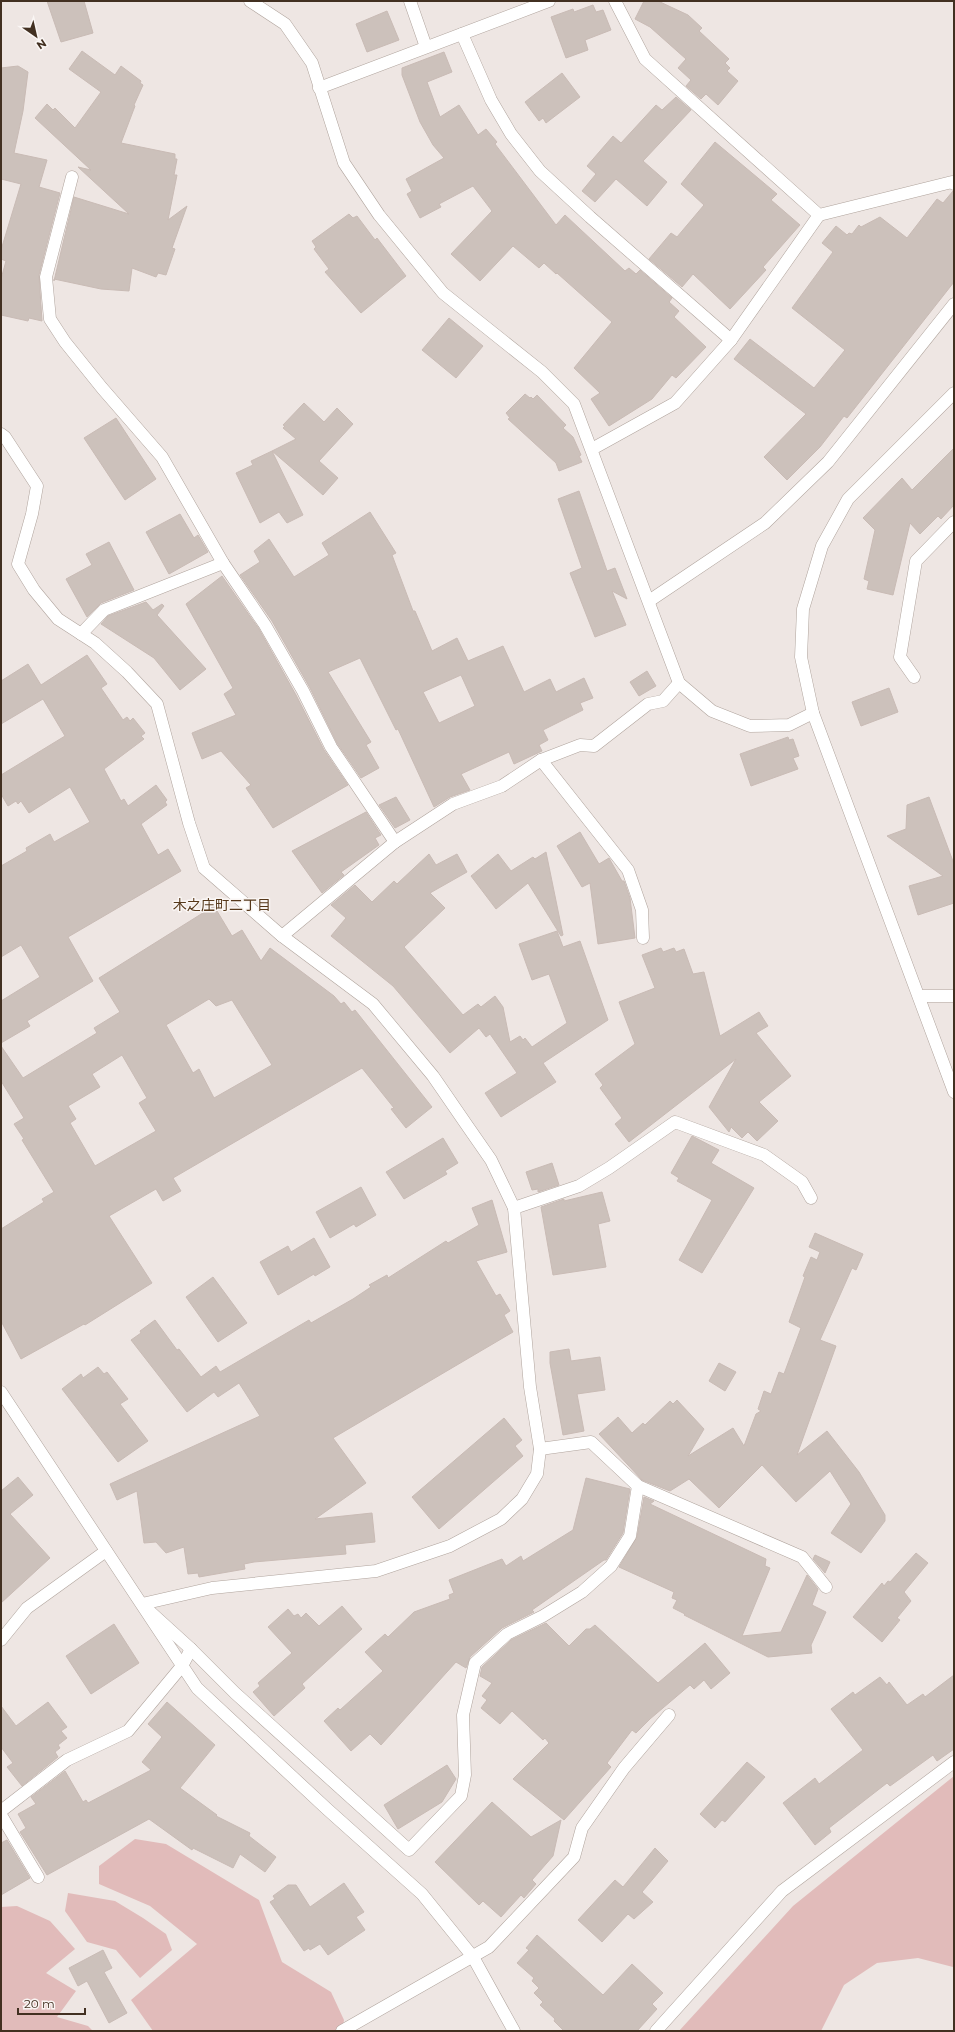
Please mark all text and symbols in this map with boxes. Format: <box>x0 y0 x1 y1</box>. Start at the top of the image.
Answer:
north arrow <box>16 16 56 56</box>
text: N <box>34 36 49 53</box>
district label: 木之庄町二丁目 <box>173 896 271 914</box>
scale bar <box>18 1990 85 2016</box>
text: 20 m <box>24 1996 55 2011</box>

